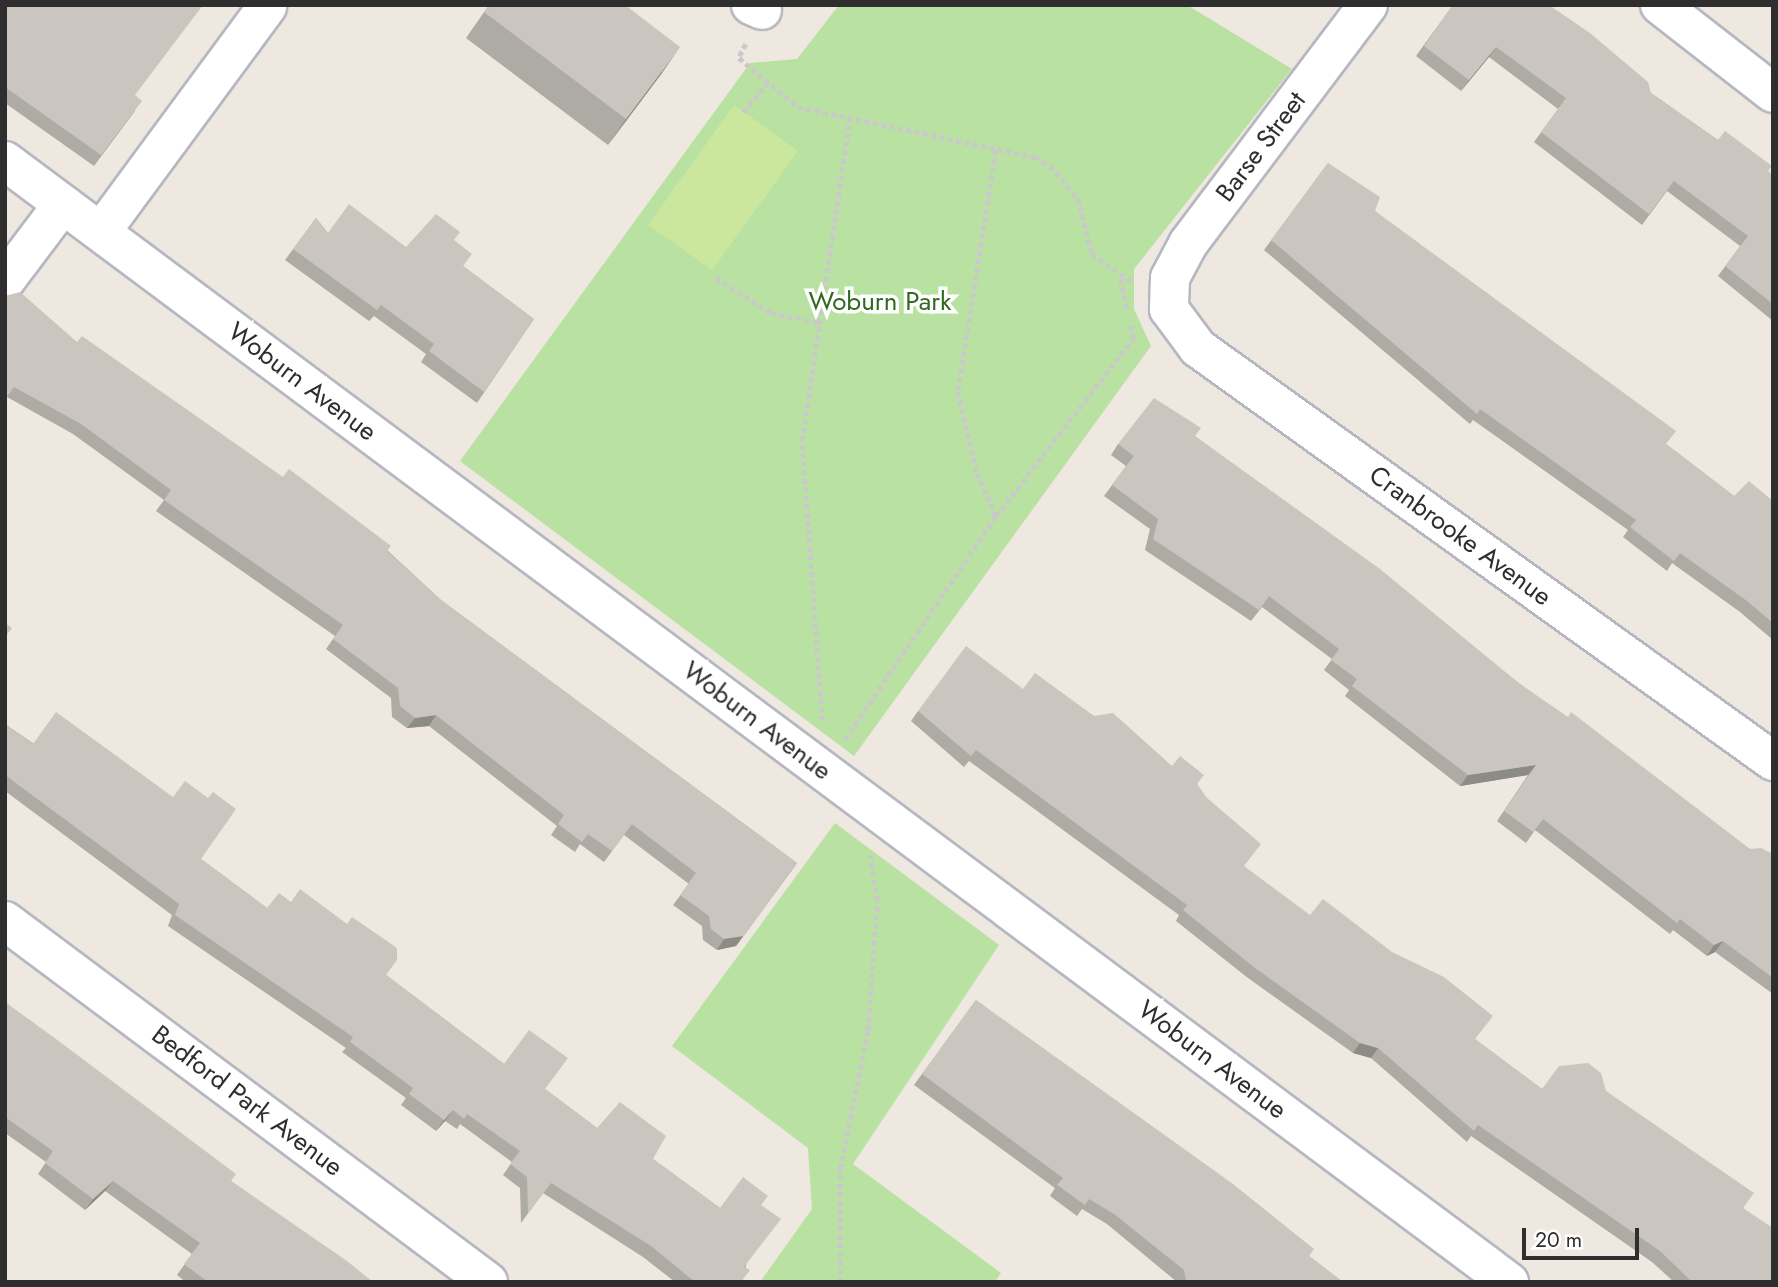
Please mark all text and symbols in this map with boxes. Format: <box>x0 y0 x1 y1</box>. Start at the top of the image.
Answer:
street label: Barse Street <box>1210 86 1312 208</box>
park label: Woburn Park <box>808 286 952 318</box>
street label: Woburn Avenue <box>222 316 382 448</box>
street label: Cranbrooke Avenue <box>1363 459 1557 613</box>
street label: Woburn Avenue <box>677 655 837 787</box>
street label: Woburn Avenue <box>1132 994 1292 1126</box>
street label: Bedford Park Avenue <box>145 1019 349 1183</box>
scale bar <box>1526 1214 1643 1258</box>
text: 20 m <box>1535 1225 1582 1255</box>

